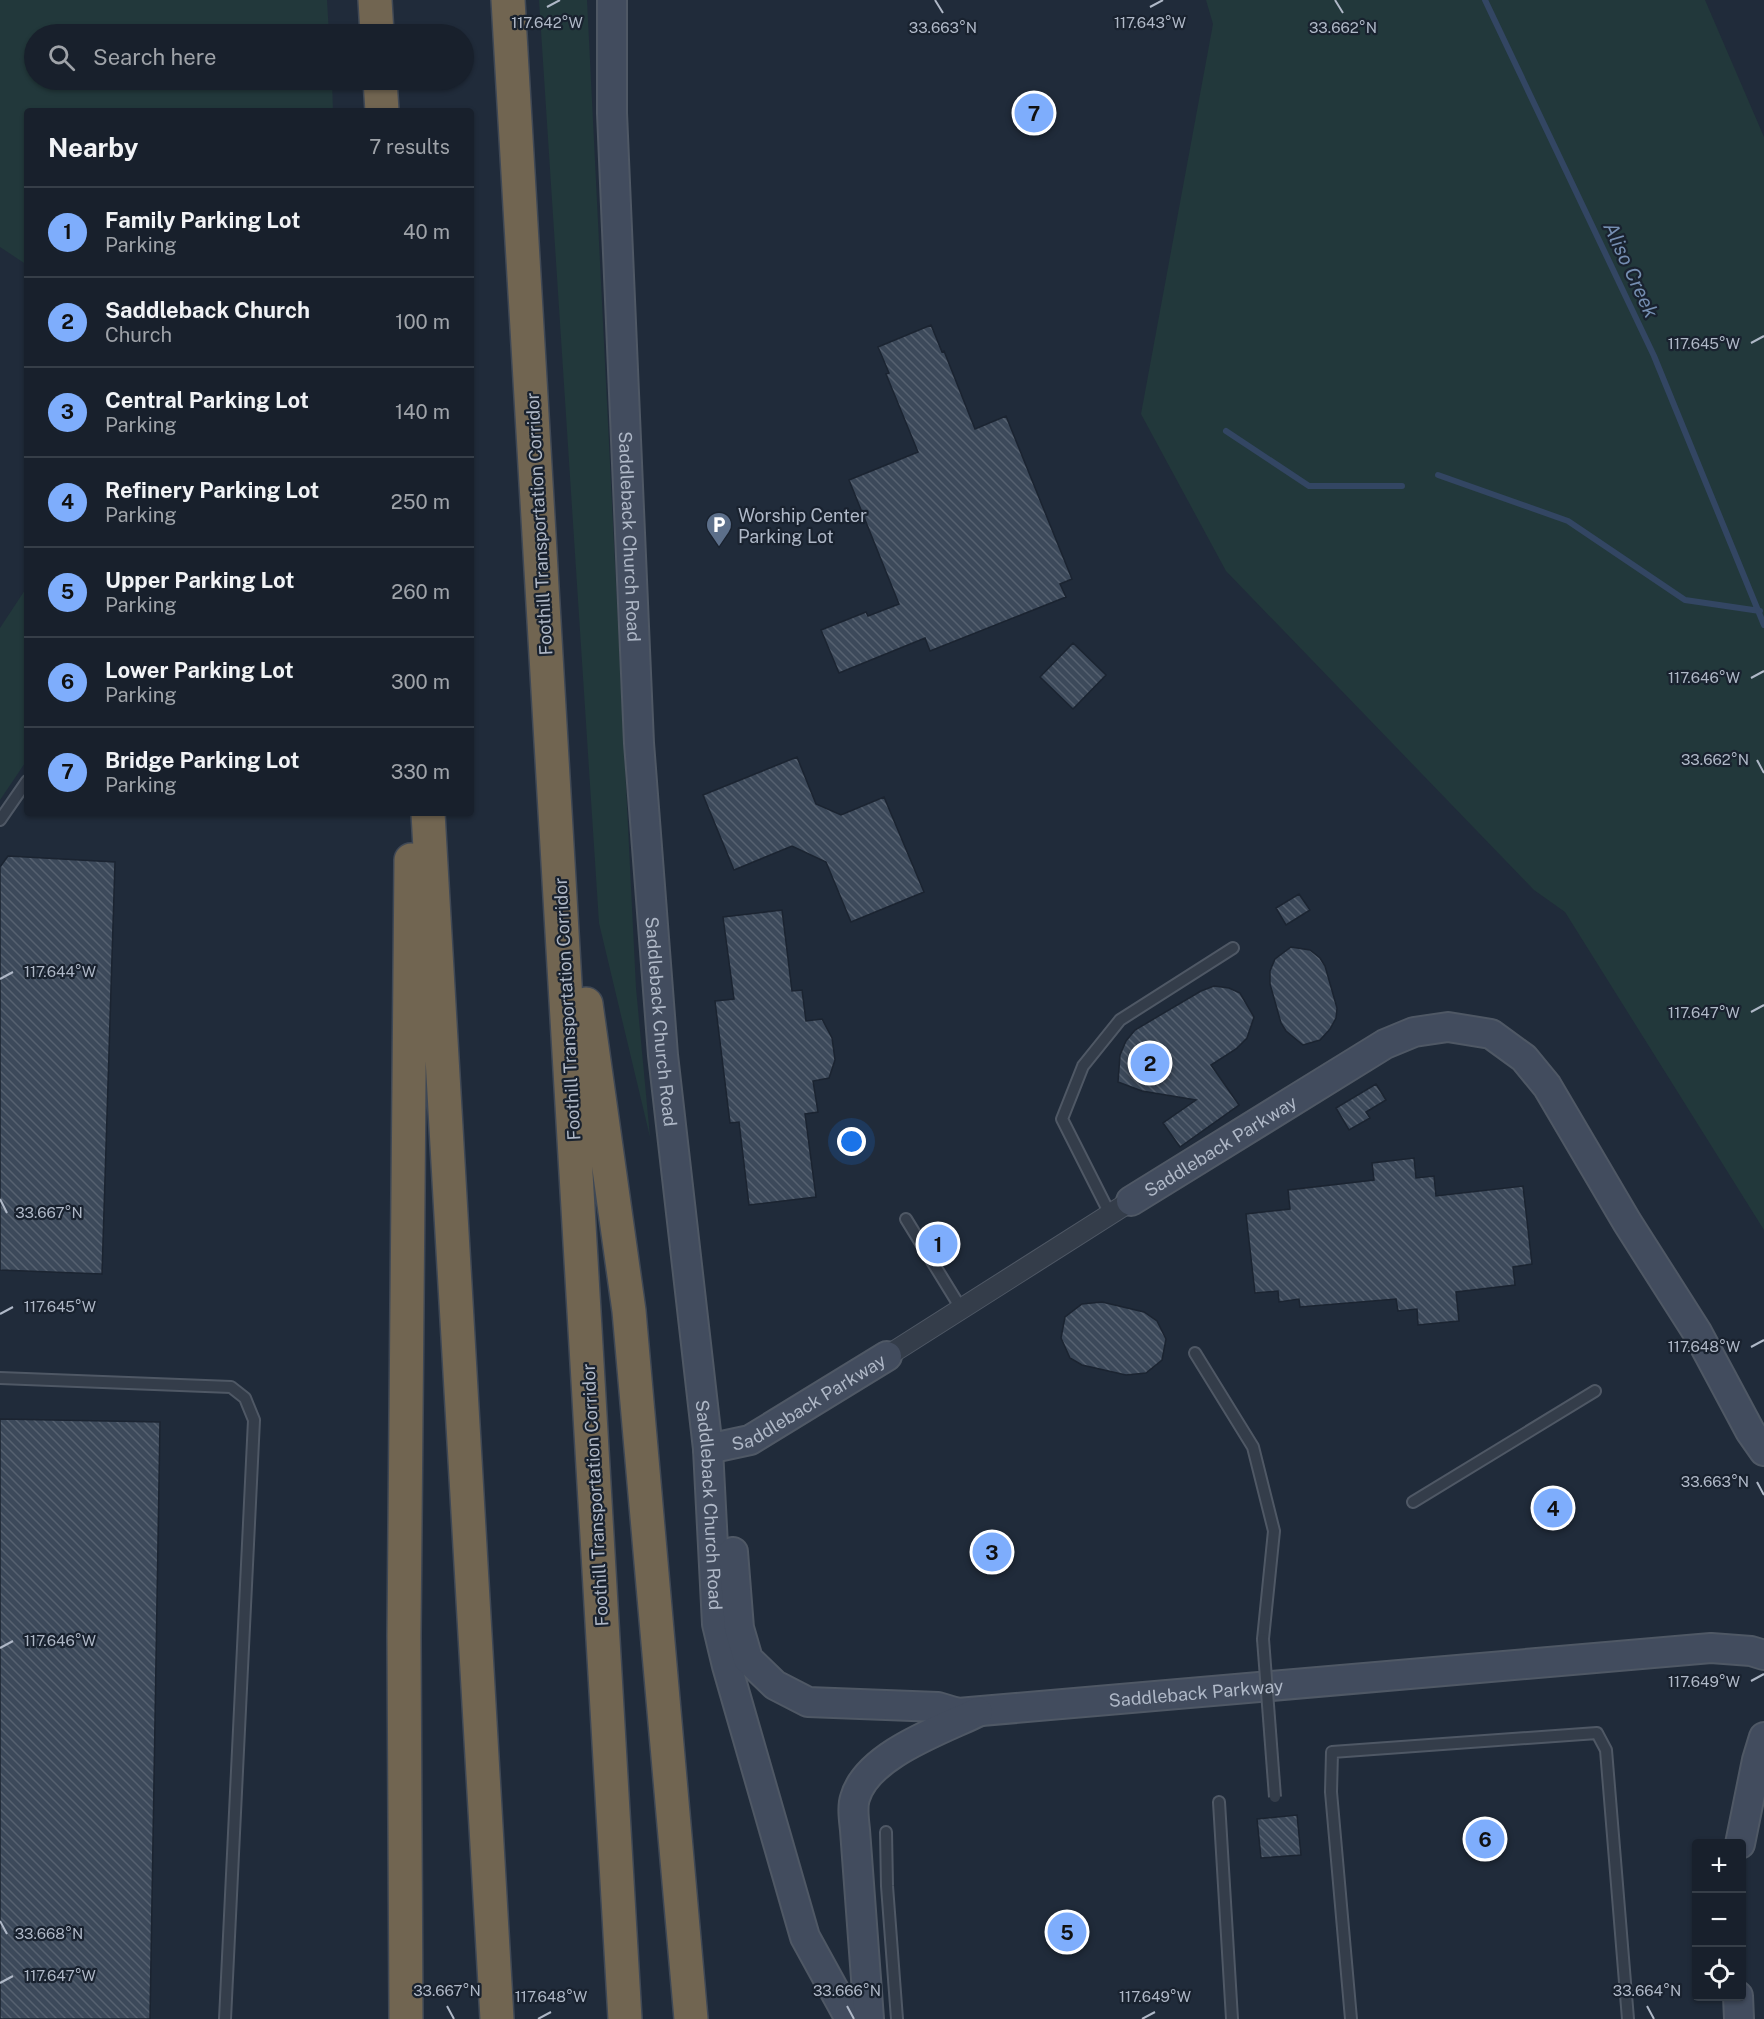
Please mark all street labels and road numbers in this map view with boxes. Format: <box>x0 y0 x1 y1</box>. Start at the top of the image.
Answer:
street label: Foothill Transportation Corridor <box>522 392 556 656</box>
street label: Saddleback Church Road <box>615 431 645 642</box>
street label: Foothill Transportation Corridor <box>550 877 584 1141</box>
street label: Saddleback Church Road <box>642 916 682 1128</box>
street label: Saddleback Parkway <box>1140 1091 1301 1201</box>
street label: Saddleback Parkway <box>730 1349 889 1454</box>
street label: Foothill Transportation Corridor <box>578 1363 612 1627</box>
street label: Saddleback Church Road <box>692 1399 727 1611</box>
street label: Saddleback Parkway <box>1108 1674 1285 1710</box>

